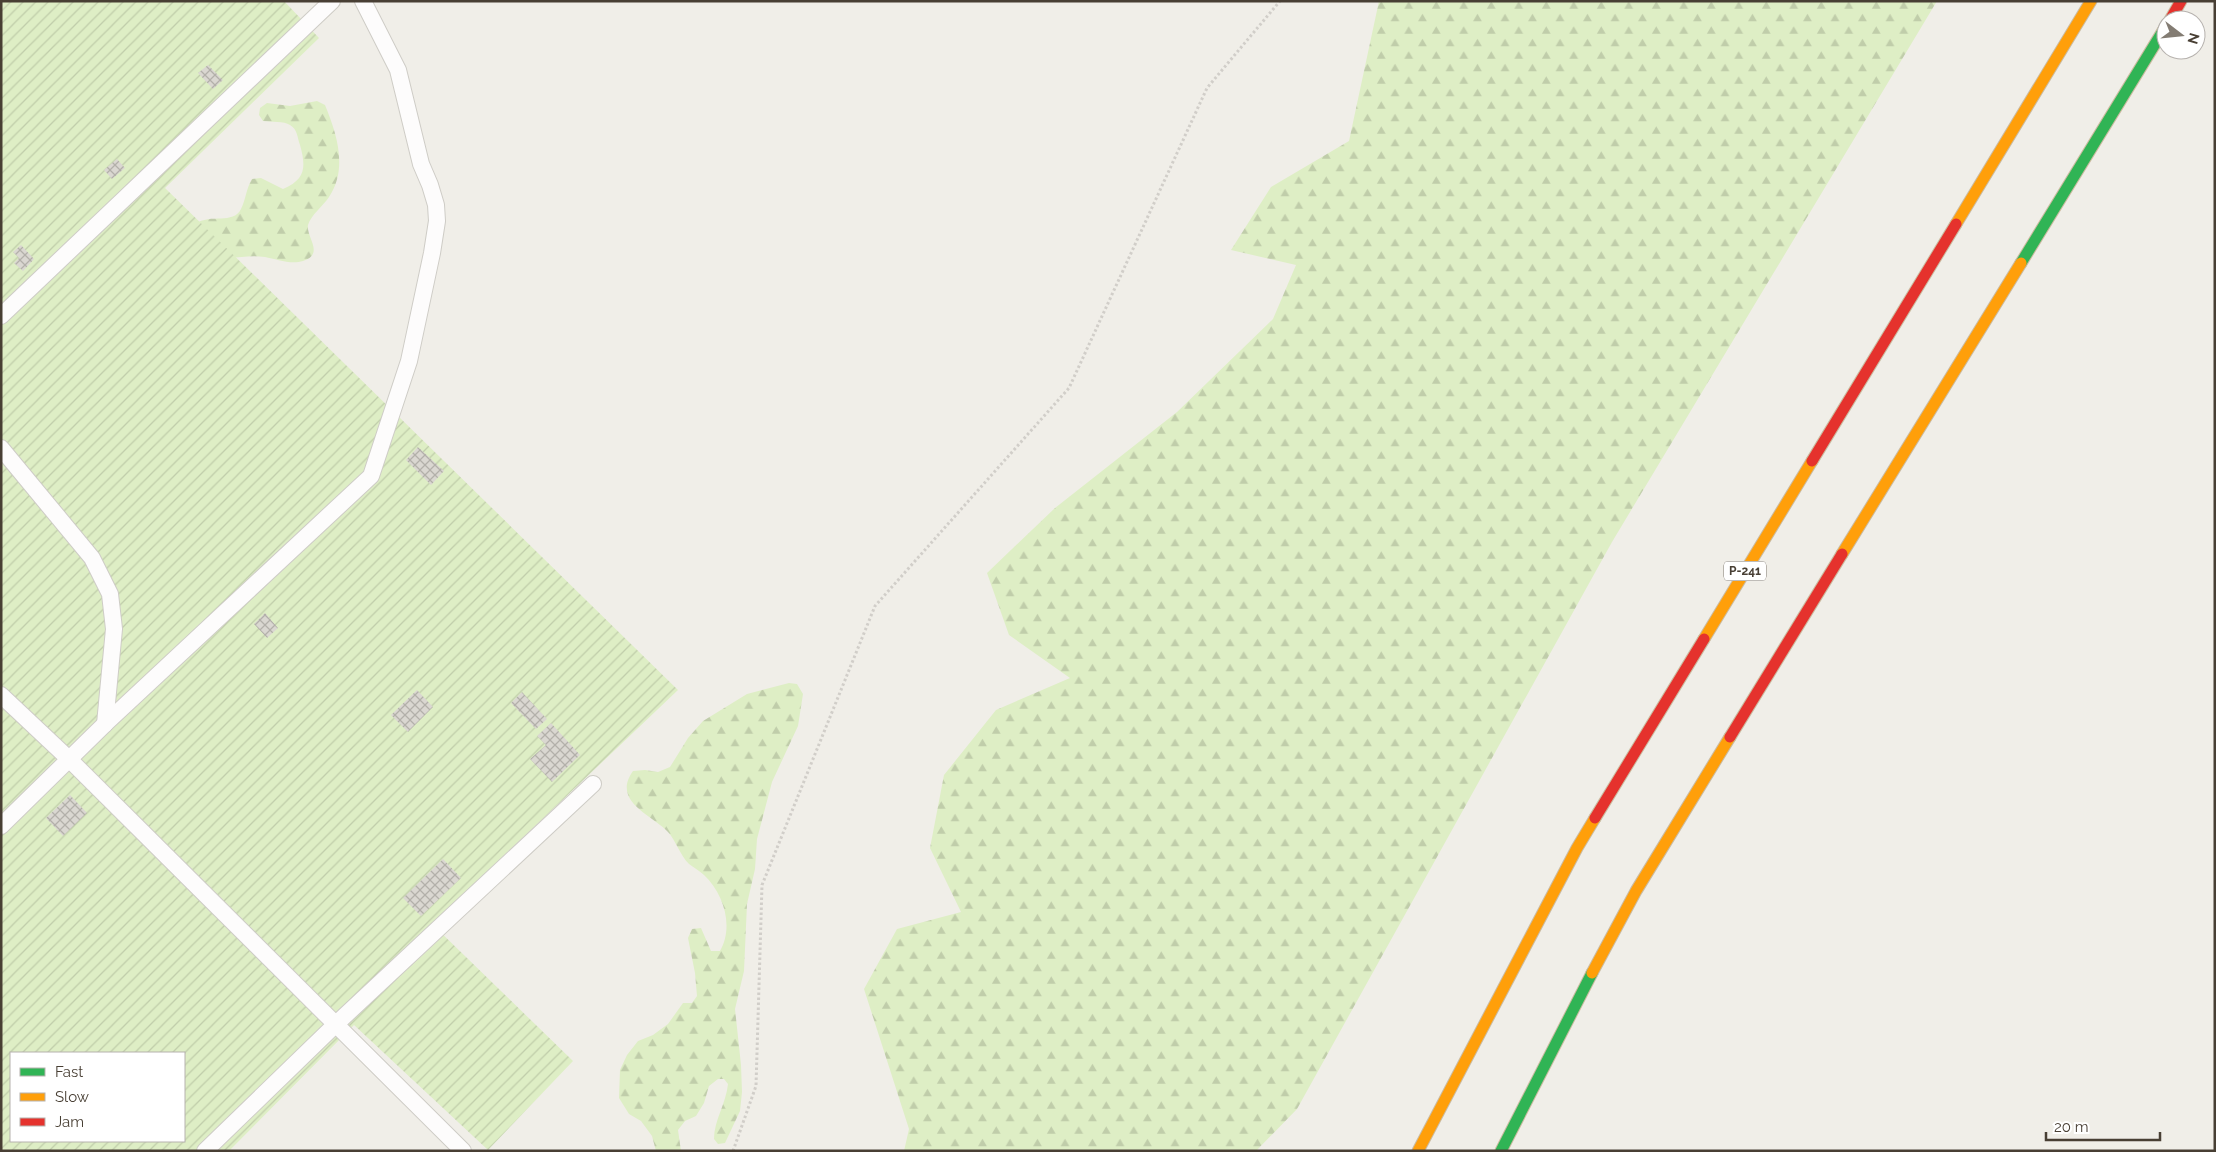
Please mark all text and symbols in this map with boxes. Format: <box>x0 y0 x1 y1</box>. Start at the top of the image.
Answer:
north arrow <box>2156 10 2206 60</box>
text: N <box>2184 31 2203 46</box>
road number: Р-241 <box>1724 562 1766 580</box>
legend <box>10 1052 185 1142</box>
text: Fast <box>55 1063 83 1081</box>
text: Slow <box>55 1088 89 1106</box>
scale bar <box>2046 1110 2160 1142</box>
text: Jam <box>55 1113 84 1131</box>
text: 20 m <box>2054 1118 2089 1136</box>

